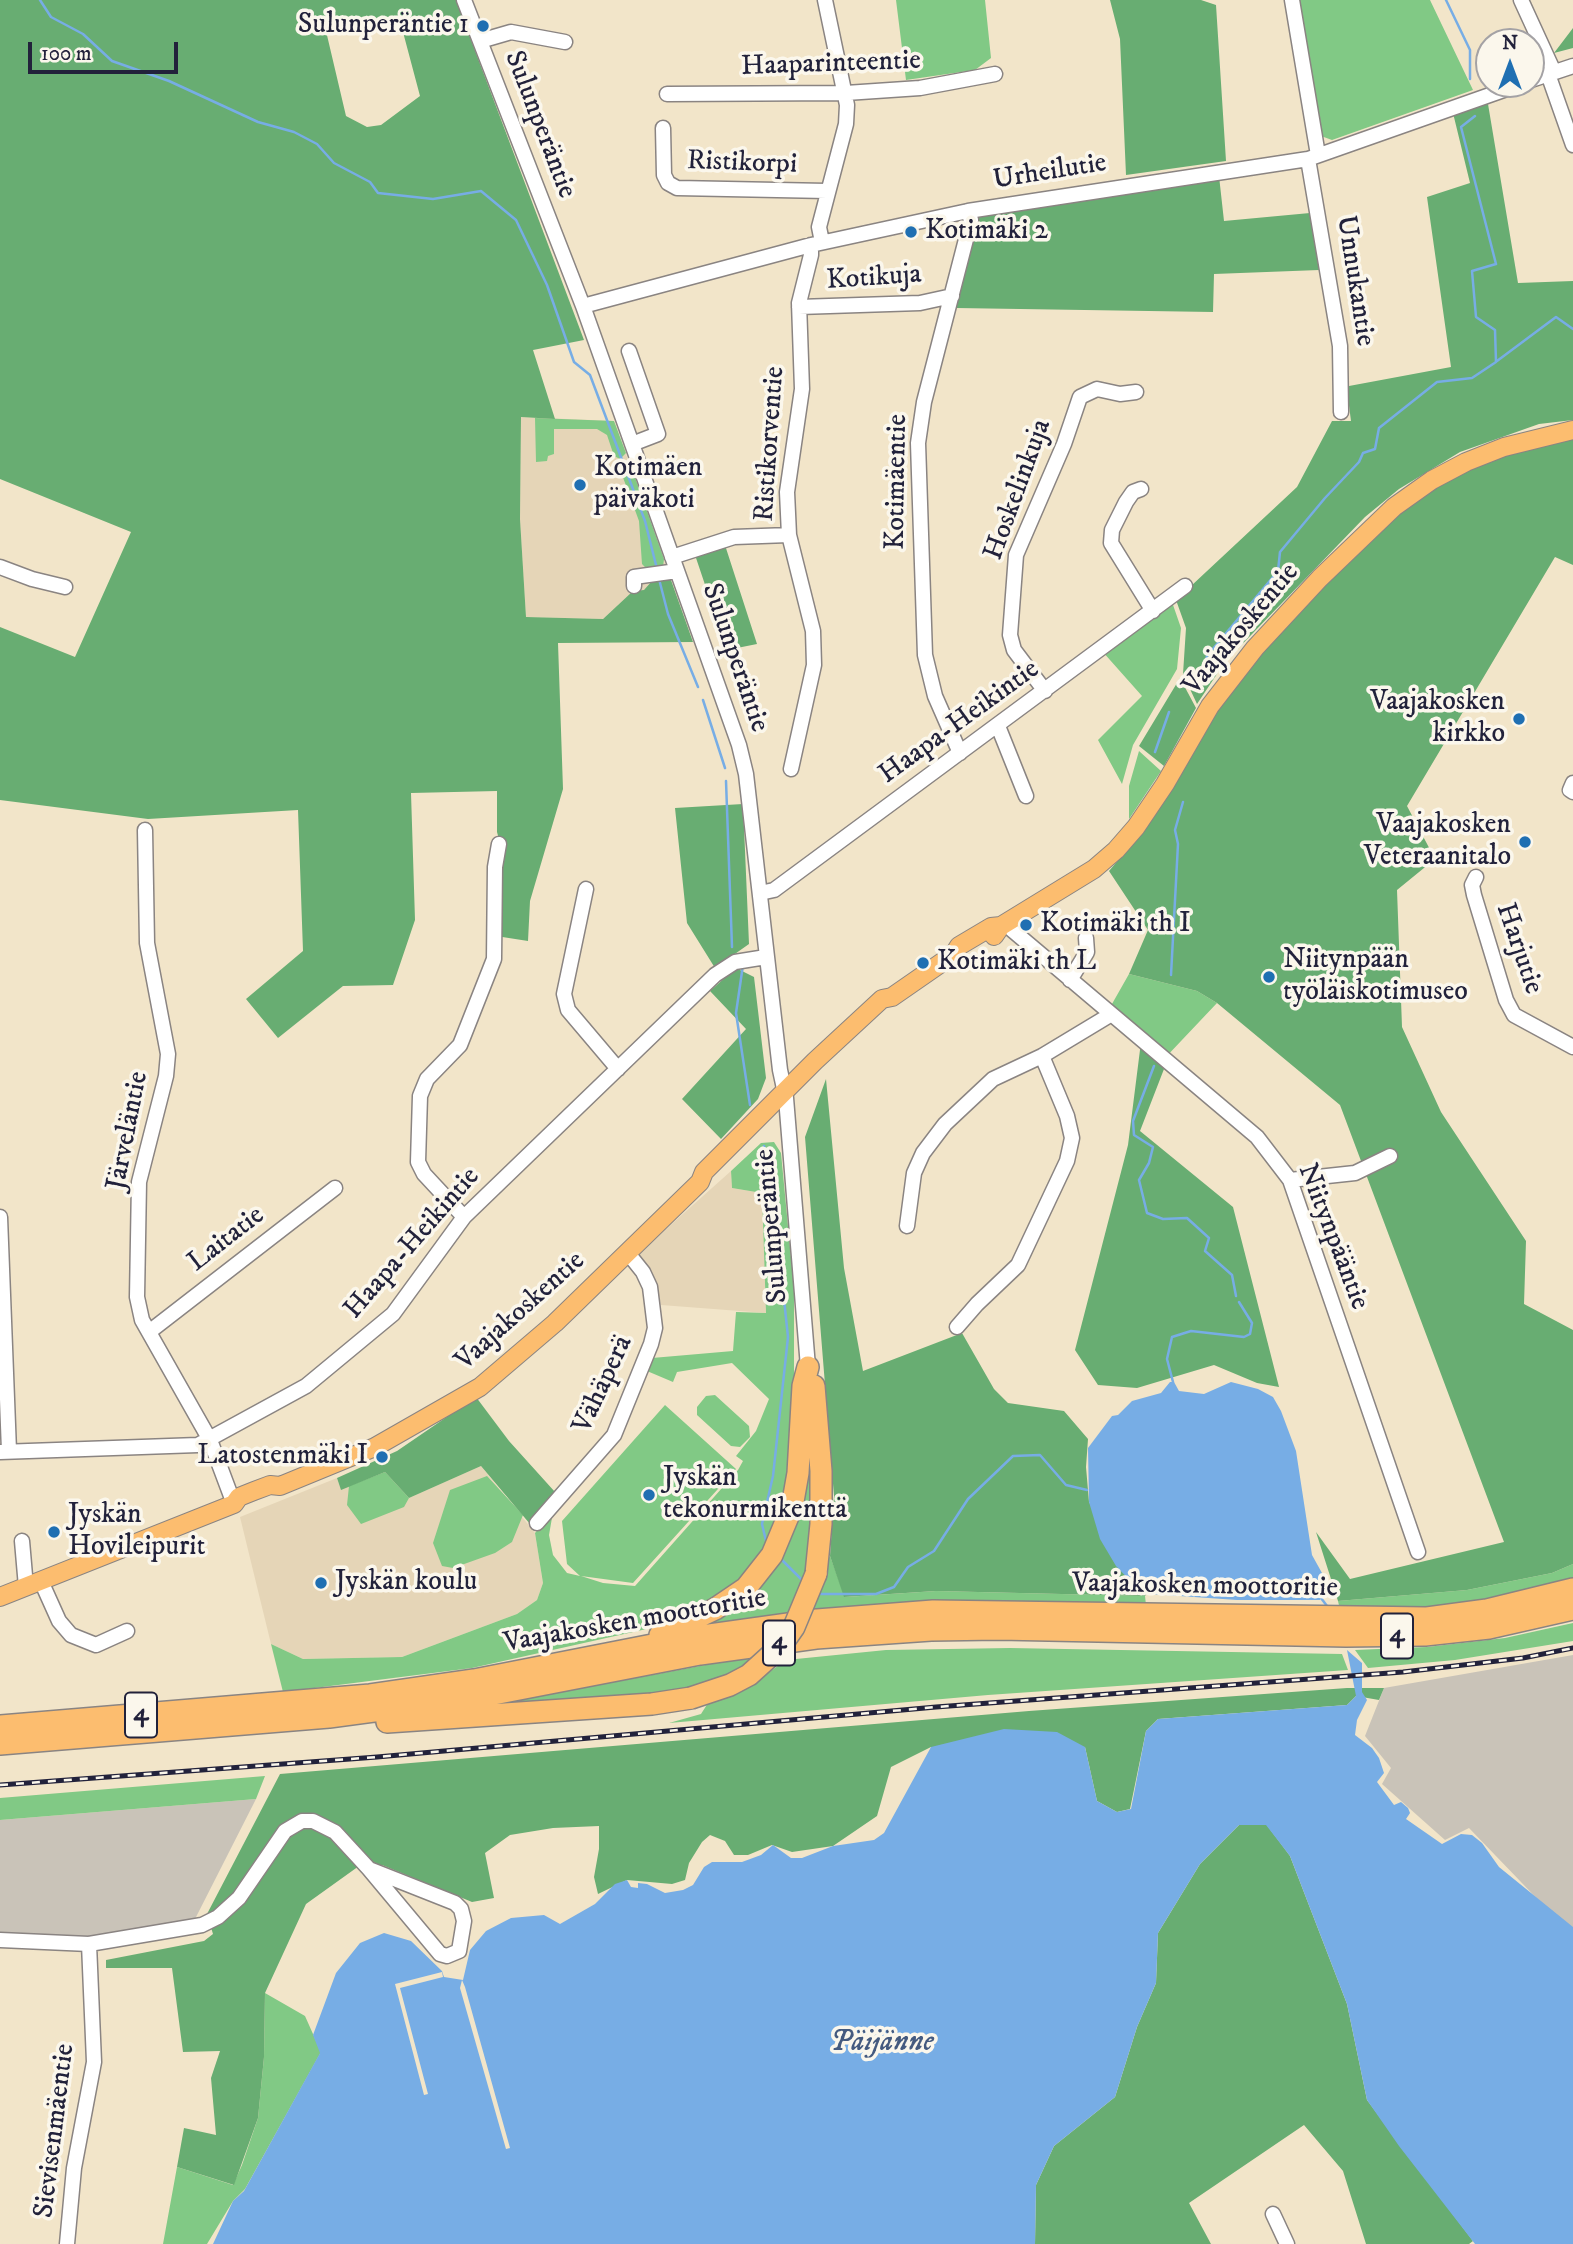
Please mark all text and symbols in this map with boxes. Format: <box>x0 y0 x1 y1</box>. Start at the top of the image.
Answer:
place label: Sulunperäntie 1 <box>298 9 469 43</box>
marker: Sulunperäntie 1 <box>475 18 491 34</box>
scale bar <box>32 28 182 72</box>
north arrow <box>1475 28 1545 98</box>
text: N <box>1502 32 1518 55</box>
text: 100 m <box>41 41 92 67</box>
street label: Haaparinteentie <box>741 45 921 85</box>
street label: Sulunperäntie <box>496 47 582 203</box>
street label: Ristikorpi <box>686 145 798 183</box>
street label: Urheilutie <box>991 147 1109 199</box>
street label: Unnukantie <box>1327 213 1381 349</box>
place label: Kotimäki 2 <box>925 215 1048 249</box>
marker: Kotimäki 2 <box>903 224 919 240</box>
street label: Kotikuja <box>825 259 923 299</box>
street label: Ristikorventie <box>749 365 793 523</box>
street label: Kotimäentie <box>880 414 916 550</box>
street label: Hoskelinkuja <box>978 415 1060 565</box>
place label: Kotimäen päiväkoti <box>594 452 702 518</box>
marker: Kotimäen päiväkoti <box>572 477 588 493</box>
street label: Vaajakoskentie <box>1177 557 1307 703</box>
street label: Sulunperäntie <box>693 579 775 737</box>
street label: Haapa-Heikintie <box>873 654 1047 792</box>
place label: Vaajakosken kirkko <box>1370 686 1505 752</box>
marker: Vaajakosken kirkko <box>1511 711 1527 727</box>
place label: Vaajakosken Veteraanitalo <box>1364 809 1511 875</box>
marker: Vaajakosken Veteraanitalo <box>1517 834 1533 850</box>
street label: Harjutie <box>1487 899 1549 999</box>
place label: Kotimäki th I <box>1040 908 1190 942</box>
marker: Kotimäki th I <box>1018 917 1034 933</box>
place label: Niitynpään työläiskotimuseo <box>1283 944 1468 1010</box>
place label: Kotimäki th L <box>937 946 1096 980</box>
marker: Kotimäki th L <box>915 955 931 971</box>
marker: Niitynpään työläiskotimuseo <box>1261 969 1277 985</box>
street label: Järveläntie <box>101 1069 157 1193</box>
street label: Sulunperäntie <box>750 1147 796 1305</box>
street label: Niitynpääntie <box>1289 1159 1375 1315</box>
street label: Haapa-Heikintie <box>338 1161 488 1327</box>
street label: Laitatie <box>182 1200 272 1280</box>
street label: Vaajakoskentie <box>449 1245 593 1379</box>
street label: Vähäperä <box>567 1331 641 1439</box>
place label: Latostenmäki I <box>197 1440 368 1474</box>
marker: Latostenmäki I <box>374 1449 390 1465</box>
place label: Jyskän tekonurmikenttä <box>663 1462 847 1528</box>
marker: Jyskän tekonurmikenttä <box>641 1487 657 1503</box>
place label: Jyskän Hovileipurit <box>68 1499 205 1565</box>
marker: Jyskän Hovileipurit <box>46 1524 62 1540</box>
place label: Jyskän koulu <box>335 1566 477 1600</box>
street label: Vaajakosken moottoritie <box>1072 1568 1338 1606</box>
marker: Jyskän koulu <box>313 1575 329 1591</box>
street label: Vaajakosken moottoritie <box>501 1582 769 1662</box>
road number: 4 <box>1381 1614 1413 1658</box>
road number: 4 <box>763 1620 795 1666</box>
road number: 4 <box>125 1692 157 1738</box>
water label: Päijänne <box>830 2026 934 2062</box>
street label: Sievisenmäentie <box>29 2042 83 2220</box>

